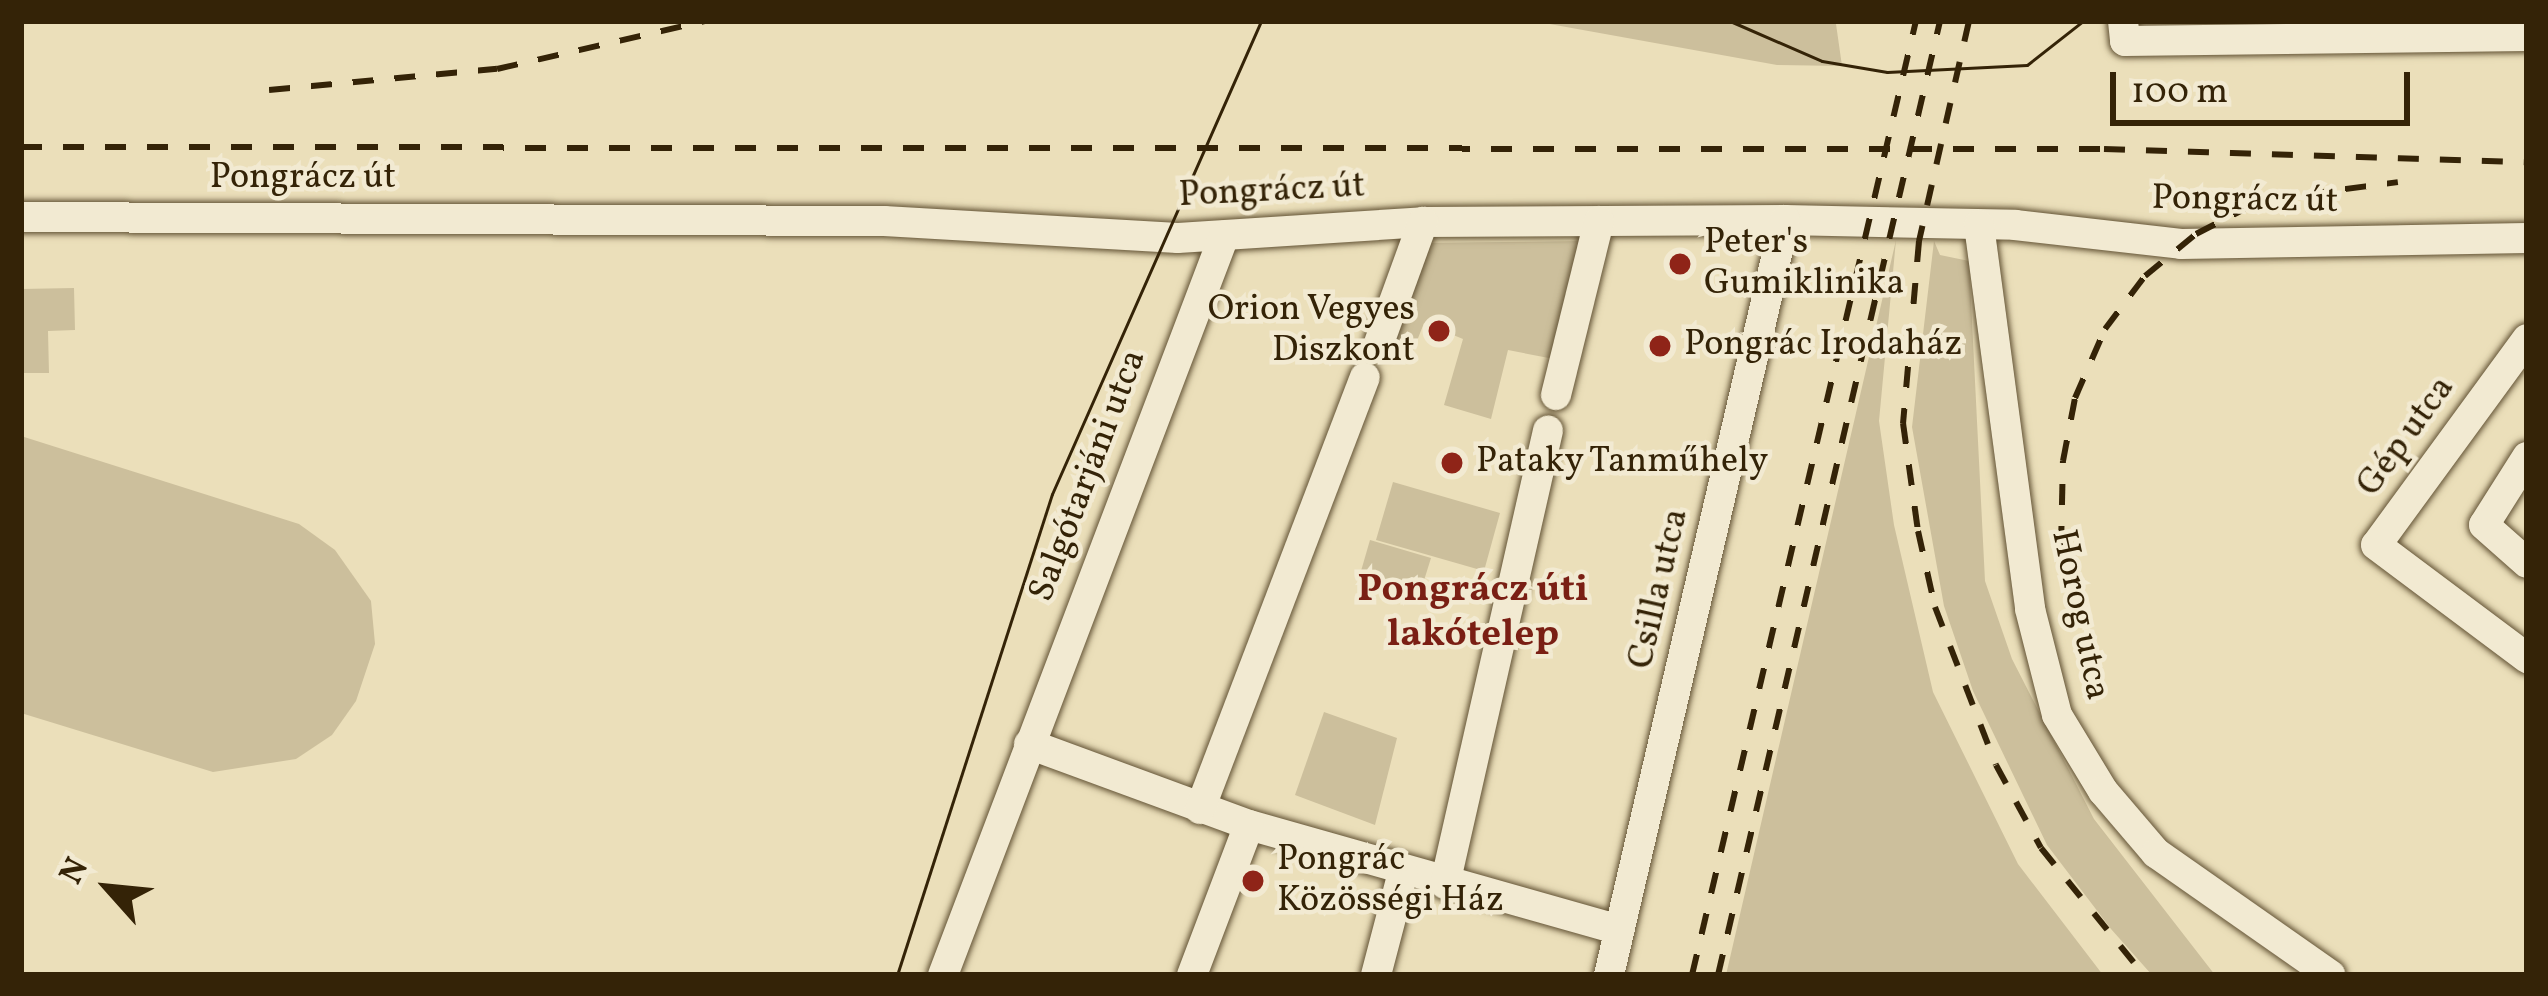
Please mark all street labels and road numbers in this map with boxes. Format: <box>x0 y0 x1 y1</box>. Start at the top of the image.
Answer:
street label: Pongrácz út <box>210 157 396 201</box>
street label: Pongrácz út <box>1178 166 1366 218</box>
street label: Pongrácz út <box>2151 178 2339 224</box>
street label: Salgótarjáni utca <box>1021 344 1157 608</box>
street label: Gép utca <box>2349 369 2465 505</box>
street label: Csilla utca <box>1621 505 1699 673</box>
street label: Horog utca <box>2040 526 2118 704</box>

